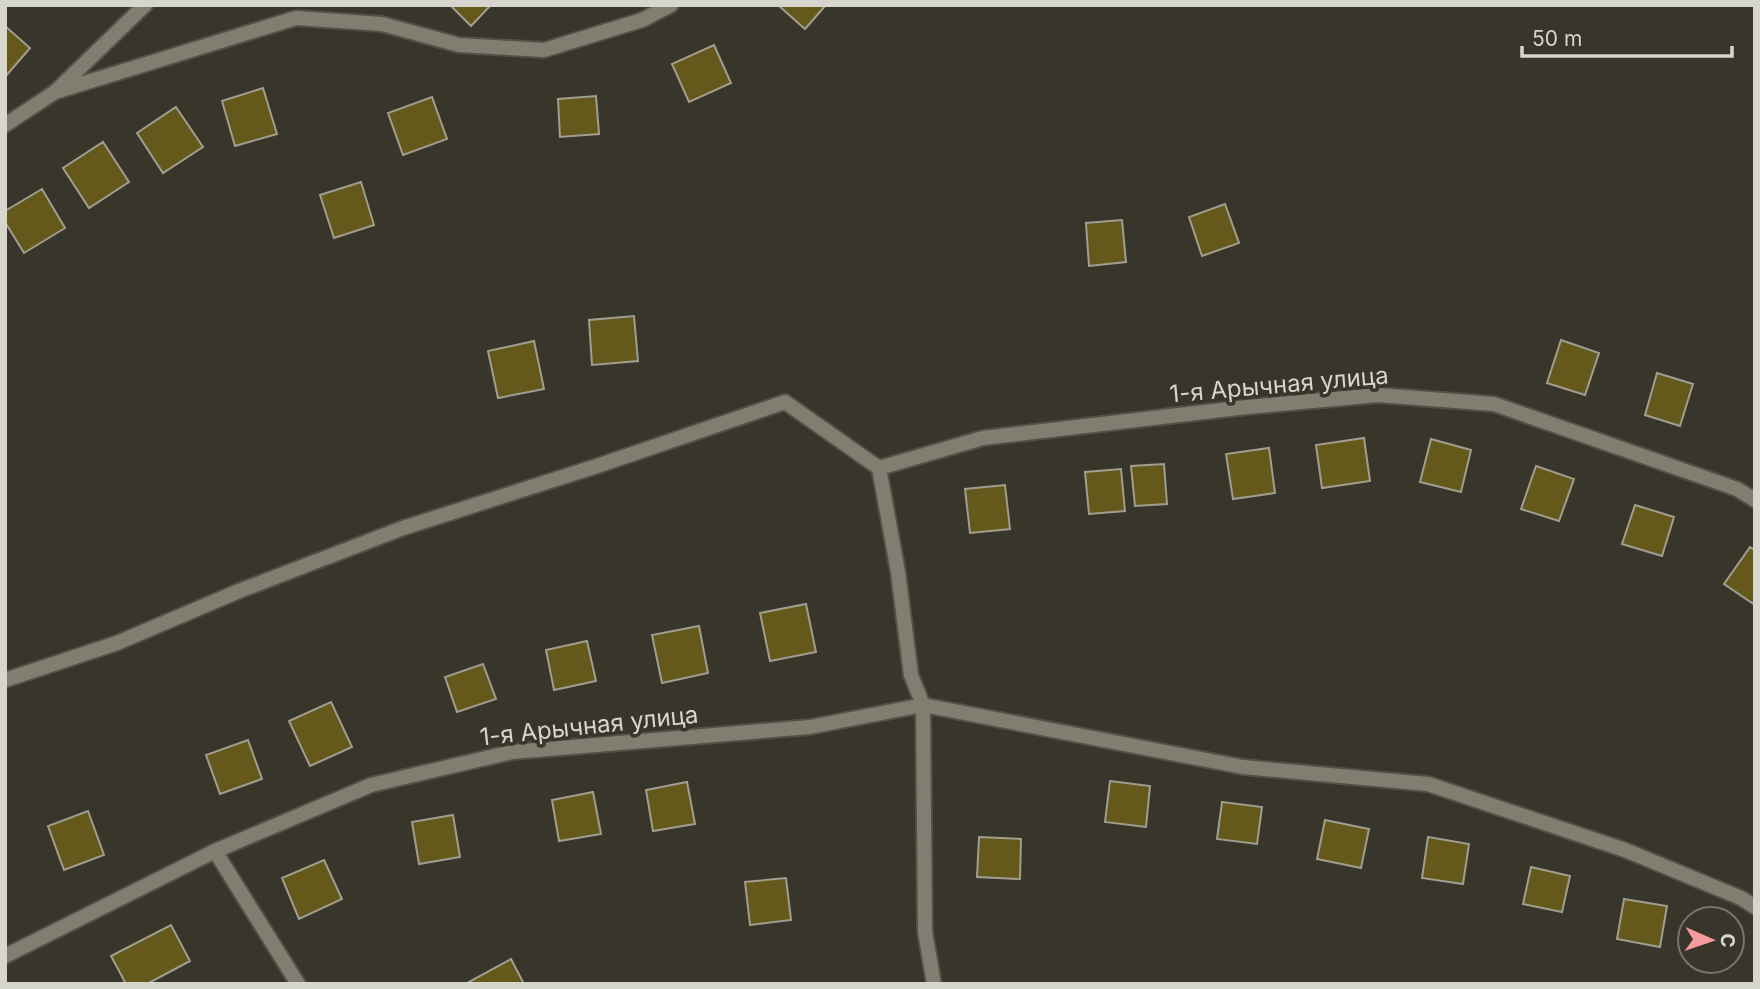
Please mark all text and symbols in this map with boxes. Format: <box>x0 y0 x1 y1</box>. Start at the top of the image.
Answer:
scale bar <box>1522 14 1732 58</box>
text: 50 m <box>1532 26 1582 51</box>
street label: 1-я Арычная улица <box>1168 360 1390 409</box>
street label: 1-я Арычная улица <box>478 700 700 751</box>
north arrow <box>1676 905 1746 975</box>
text: С <box>1716 933 1739 948</box>

